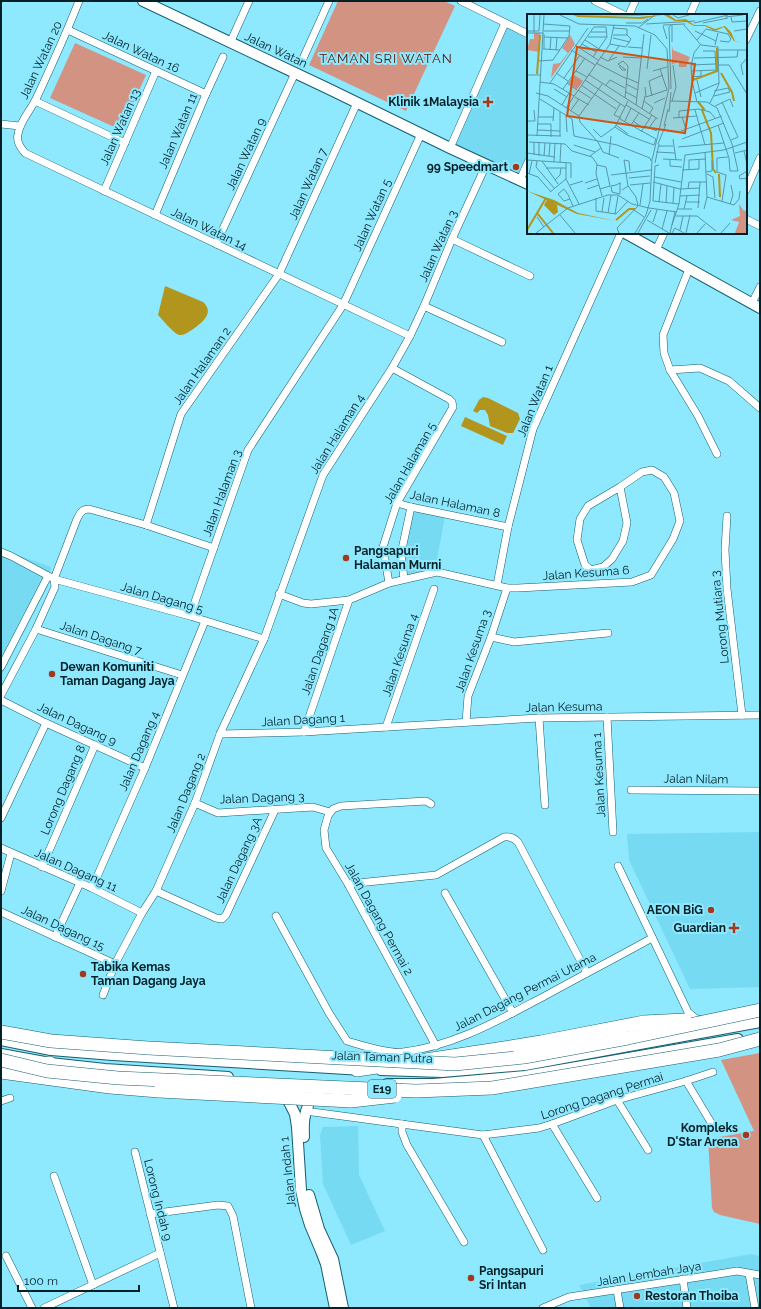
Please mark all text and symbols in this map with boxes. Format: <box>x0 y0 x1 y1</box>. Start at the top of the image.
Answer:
inset map <box>527 14 747 234</box>
street label: Jalan Watan 20 <box>17 19 65 101</box>
street label: Jalan Watan 16 <box>100 28 182 76</box>
street label: Jalan Watan <box>242 29 310 71</box>
district label: TAMAN SRI WATAN <box>319 51 453 66</box>
street label: Jalan Watan 13 <box>97 87 143 167</box>
street label: Jalan Watan 11 <box>156 91 200 171</box>
place label: Klinik 1Malaysia <box>388 95 479 109</box>
marker: Klinik 1Malaysia <box>482 96 494 108</box>
street label: Jalan Watan 9 <box>223 116 269 192</box>
street label: Jalan Watan 7 <box>286 145 330 222</box>
place label: 99 Speedmart <box>427 160 508 174</box>
marker: 99 Speedmart <box>511 162 521 172</box>
street label: Jalan Watan 5 <box>350 176 394 253</box>
street label: Jalan Watan 14 <box>169 205 249 254</box>
street label: Jalan Watan 3 <box>416 208 460 284</box>
street label: Jalan Halaman 2 <box>170 325 234 407</box>
street label: Jalan Watan 1 <box>514 363 556 439</box>
street label: Jalan Halaman 4 <box>307 391 367 476</box>
street label: Jalan Halaman 5 <box>381 420 439 506</box>
street label: Jalan Halaman 3 <box>200 448 244 538</box>
street label: Jalan Halaman 8 <box>409 488 501 520</box>
place label: Pangsapuri Halaman Murni <box>354 544 441 572</box>
marker: Pangsapuri Halaman Murni <box>341 553 351 563</box>
street label: Jalan Kesuma 6 <box>542 563 630 583</box>
street label: Lorong Mutiara 3 <box>708 570 732 664</box>
street label: Jalan Dagang 5 <box>119 580 205 617</box>
street label: Jalan Dagang 1A <box>298 605 342 697</box>
street label: Jalan Kesuma 3 <box>452 608 494 694</box>
street label: Jalan Kesuma 4 <box>379 611 421 698</box>
street label: Jalan Dagang 7 <box>58 618 144 658</box>
place label: Dewan Komuniti Taman Dagang Jaya <box>60 660 175 688</box>
marker: Dewan Komuniti Taman Dagang Jaya <box>47 669 57 679</box>
street label: Jalan Kesuma <box>525 699 603 715</box>
street label: Jalan Dagang 9 <box>35 700 119 748</box>
street label: Jalan Dagang 4 <box>116 709 162 793</box>
street label: Jalan Dagang 1 <box>261 711 345 729</box>
street label: Jalan Kesuma 1 <box>590 732 608 818</box>
street label: Lorong Dagang 8 <box>38 743 88 837</box>
street label: Jalan Dagang 2 <box>164 751 208 835</box>
street label: Jalan Nilam <box>663 771 729 787</box>
street label: Jalan Dagang 3 <box>219 790 305 806</box>
street label: Jalan Dagang 3A <box>213 815 265 905</box>
street label: Jalan Dagang 11 <box>33 846 119 894</box>
street label: Jalan Dagang Permai 2 <box>342 860 416 978</box>
street label: Jalan Dagang 15 <box>19 903 107 954</box>
place label: AEON BiG <box>647 903 703 917</box>
marker: AEON BiG <box>706 905 716 915</box>
place label: Guardian <box>673 921 726 935</box>
marker: Guardian <box>729 923 739 933</box>
street label: Jalan Dagang Permai Utama <box>452 950 598 1034</box>
place label: Tabika Kemas Taman Dagang Jaya <box>91 960 206 988</box>
marker: Tabika Kemas Taman Dagang Jaya <box>78 969 88 979</box>
street label: Jalan Taman Putra <box>331 1048 433 1066</box>
street label: Lorong Dagang Permai <box>539 1070 665 1122</box>
road number: E19 <box>368 1080 396 1098</box>
place label: Kompleks D'Star Arena <box>667 1121 738 1149</box>
marker: Kompleks D'Star Arena <box>741 1130 751 1140</box>
street label: Jalan Indah 1 <box>277 1136 299 1208</box>
street label: Lorong Indah 9 <box>141 1158 175 1242</box>
street label: Jalan Lembah Jaya <box>596 1259 702 1289</box>
place label: Pangsapuri Sri Intan <box>479 1264 544 1292</box>
scale bar <box>18 1267 139 1293</box>
marker: Pangsapuri Sri Intan <box>466 1273 476 1283</box>
text: 100 m <box>24 1274 58 1288</box>
place label: Restoran Thoiba <box>645 1289 739 1303</box>
marker: Restoran Thoiba <box>632 1291 642 1301</box>

